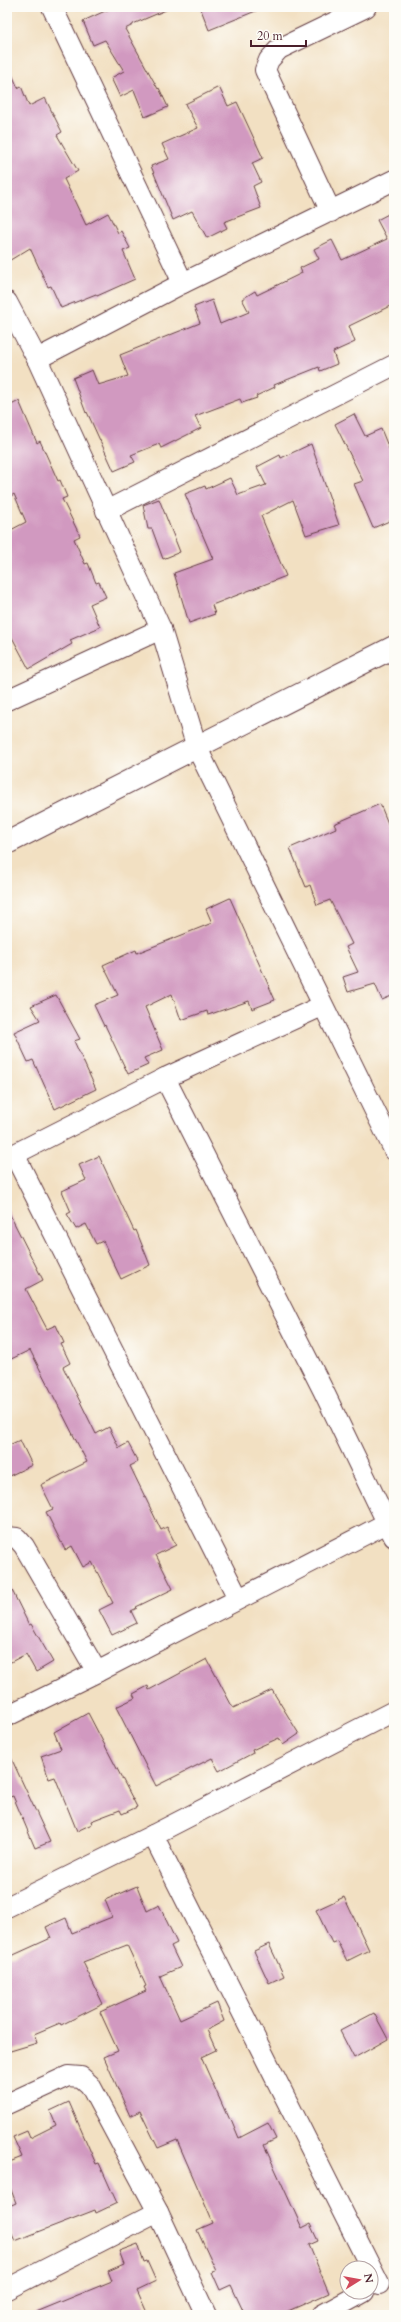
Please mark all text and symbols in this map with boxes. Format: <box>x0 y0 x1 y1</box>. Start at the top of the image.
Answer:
scale bar <box>251 22 306 48</box>
text: 20 m <box>257 28 284 44</box>
north arrow <box>339 2260 379 2300</box>
text: N <box>360 2272 377 2285</box>

